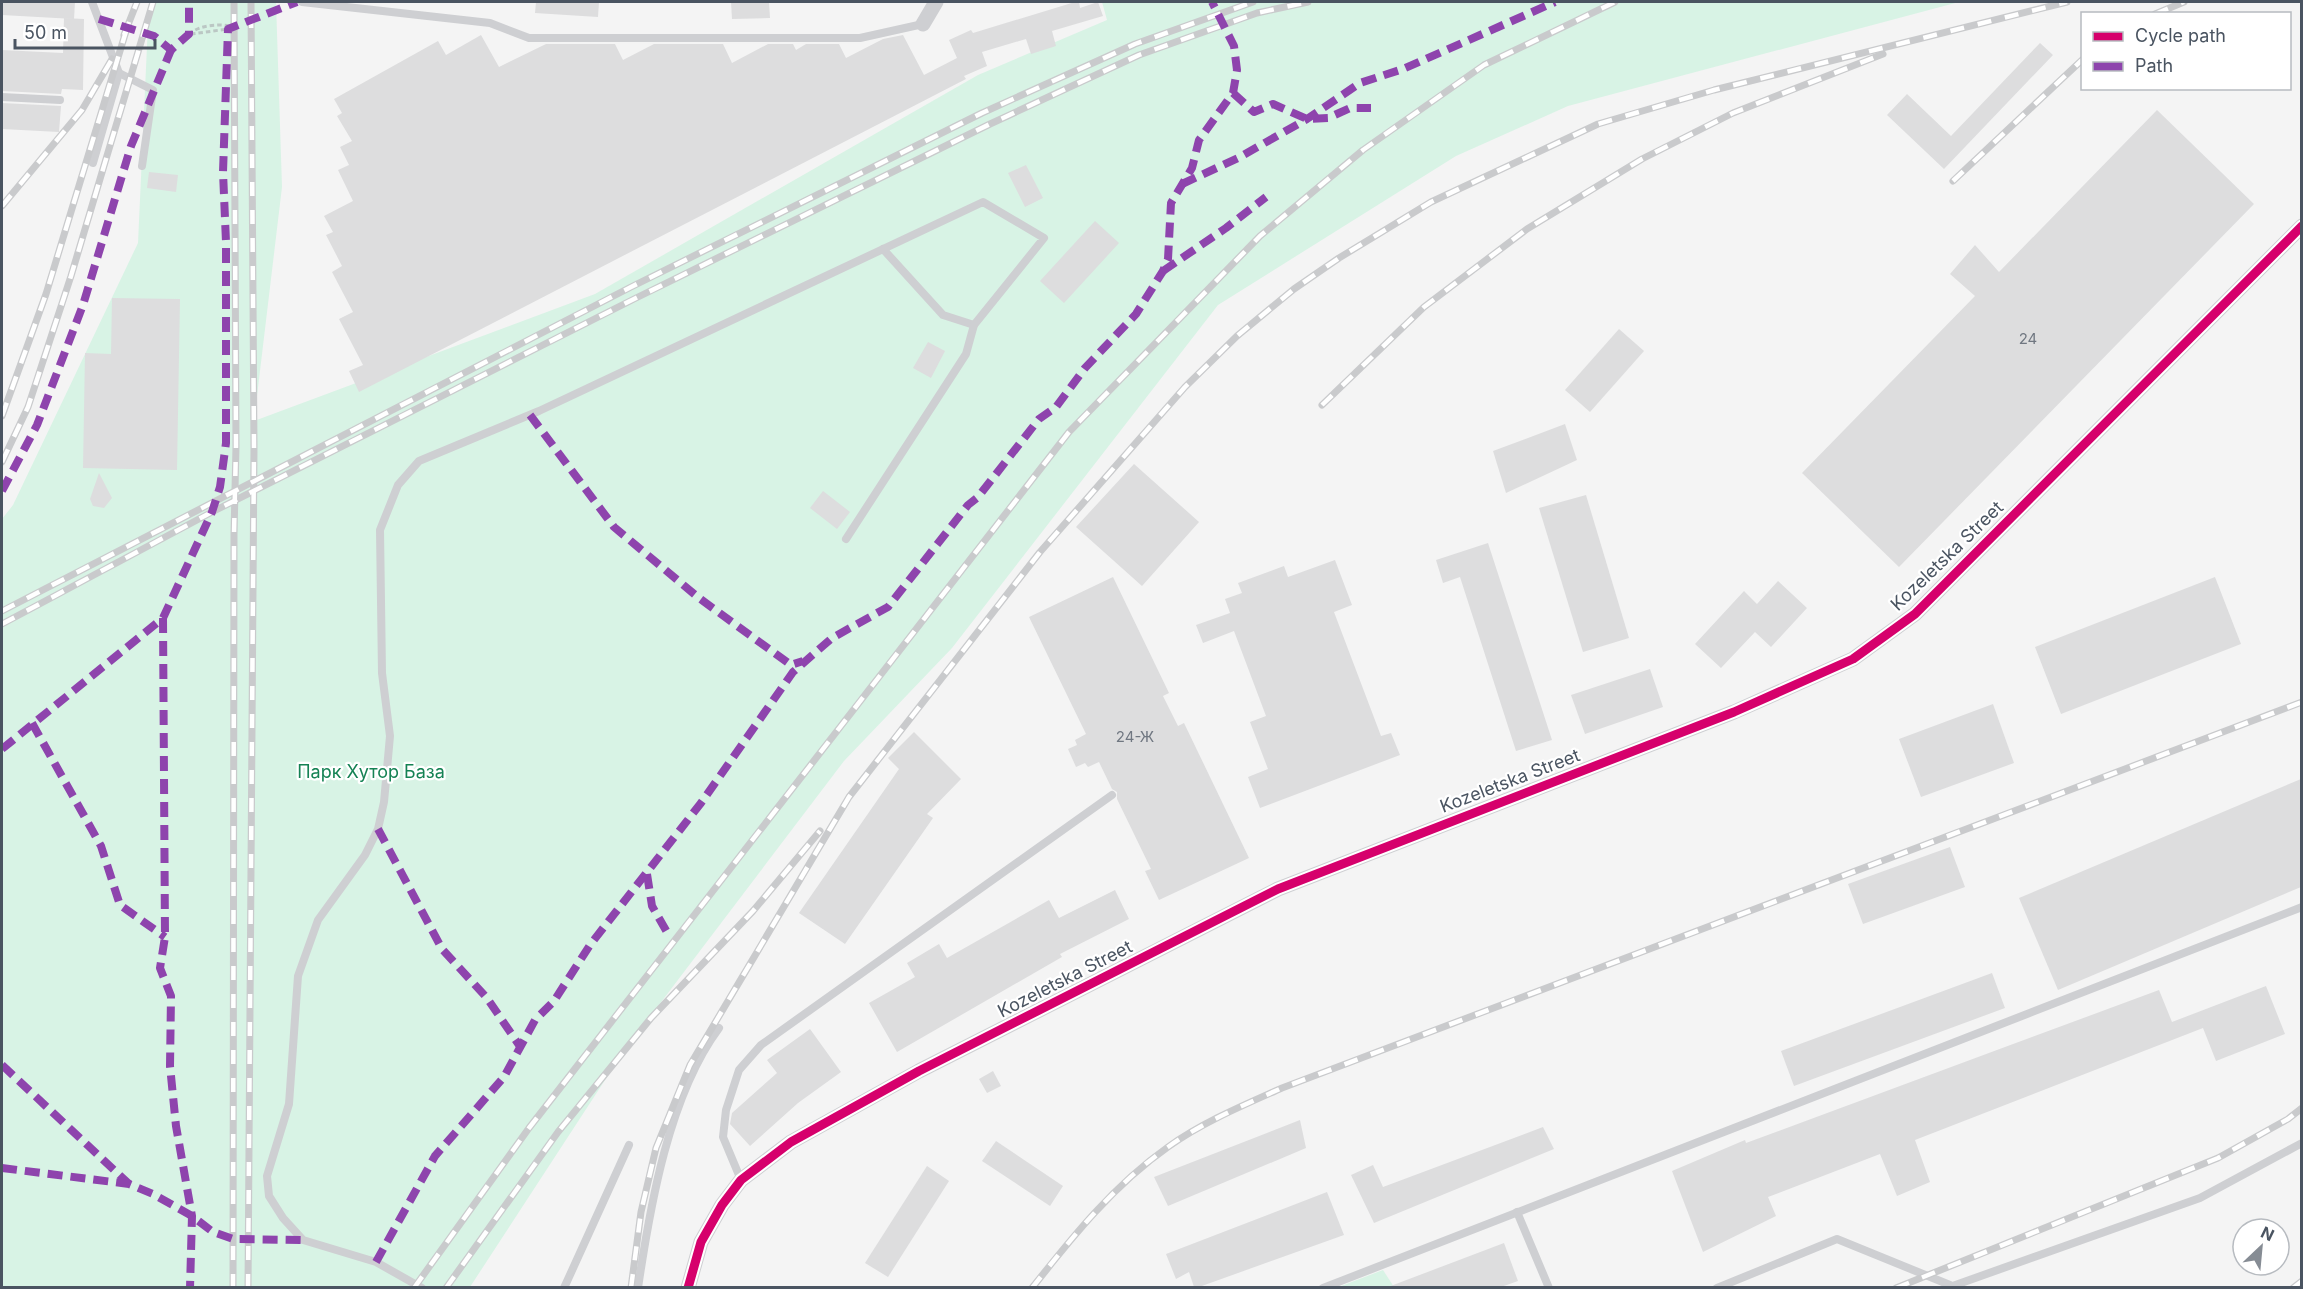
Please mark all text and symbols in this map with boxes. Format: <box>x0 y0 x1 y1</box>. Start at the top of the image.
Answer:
scale bar <box>15 12 154 50</box>
legend <box>2081 12 2291 90</box>
text: 50 m <box>24 22 67 43</box>
text: Cycle path <box>2135 25 2226 46</box>
text: Path <box>2135 55 2173 76</box>
house number: 24 <box>2019 329 2037 348</box>
street label: Kozeletska Street <box>1886 497 2007 615</box>
house number: 24-Ж <box>1116 727 1154 746</box>
street label: Kozeletska Street <box>1437 744 1583 817</box>
park label: Парк Хутор База <box>297 761 445 782</box>
street label: Kozeletska Street <box>994 936 1136 1022</box>
north arrow <box>2231 1217 2291 1277</box>
text: N <box>2258 1222 2277 1245</box>

